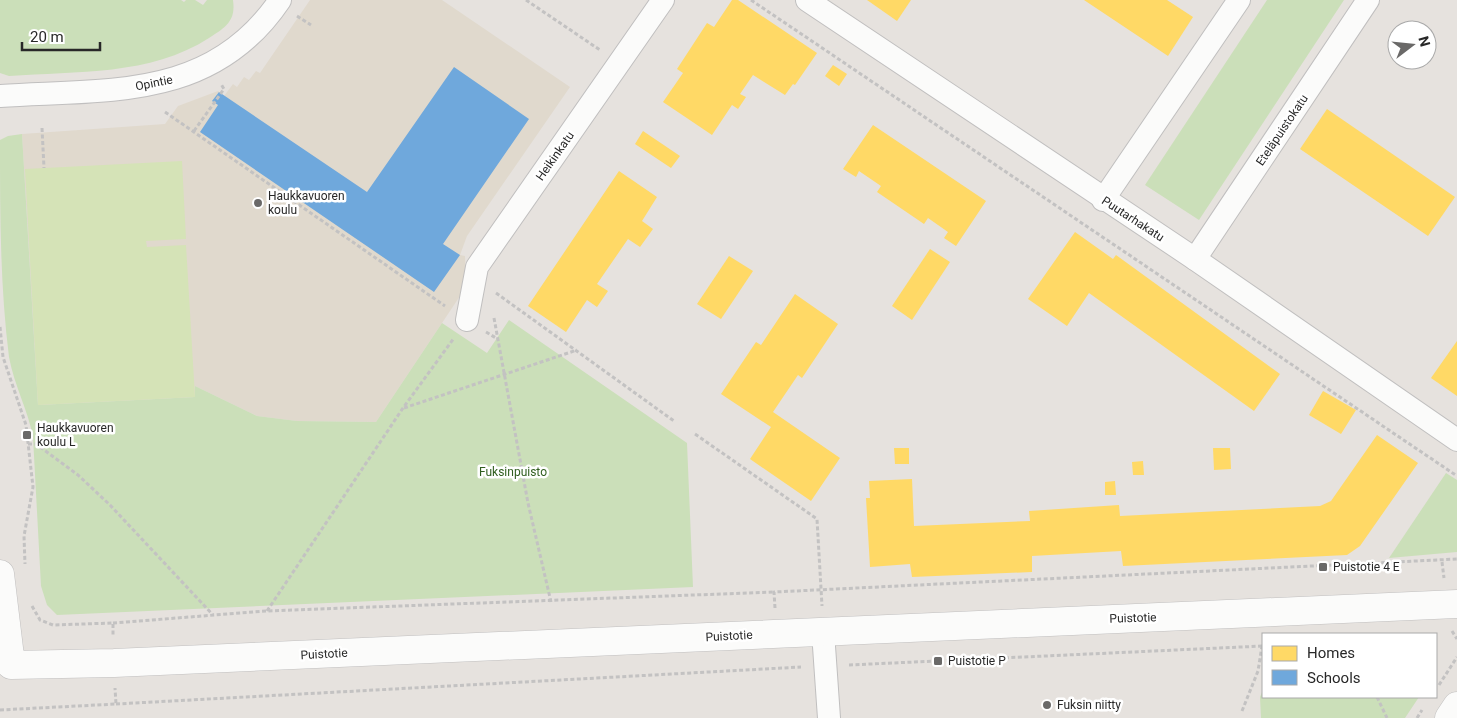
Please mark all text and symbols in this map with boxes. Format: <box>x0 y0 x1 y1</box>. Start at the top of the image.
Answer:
scale bar <box>22 20 100 52</box>
north arrow <box>1387 20 1437 70</box>
text: 20 m <box>30 28 64 46</box>
text: N <box>1415 34 1434 48</box>
street label: Opintie <box>134 73 174 93</box>
street label: Eteläpuistokatu <box>1253 92 1311 168</box>
street label: Heikinkatu <box>533 129 577 183</box>
place label: Haukkavuoren koulu <box>268 189 345 217</box>
street label: Puutarhakatu <box>1099 194 1167 244</box>
marker: Haukkavuoren koulu <box>252 197 264 209</box>
place label: Haukkavuoren koulu L <box>37 421 114 449</box>
marker: Haukkavuoren koulu L <box>21 429 33 441</box>
park label: Fuksinpuisto <box>479 465 547 479</box>
place label: Puistotie 4 E <box>1333 560 1400 574</box>
marker: Puistotie 4 E <box>1317 561 1329 573</box>
street label: Puistotie <box>1109 610 1157 626</box>
street label: Puistotie <box>705 628 753 644</box>
legend <box>1262 633 1437 698</box>
text: Homes <box>1307 644 1355 662</box>
street label: Puistotie <box>300 646 348 662</box>
place label: Puistotie P <box>948 654 1006 668</box>
marker: Puistotie P <box>932 655 944 667</box>
text: Schools <box>1307 669 1361 687</box>
place label: Fuksin niitty <box>1057 698 1121 712</box>
marker: Fuksin niitty <box>1041 699 1053 711</box>

